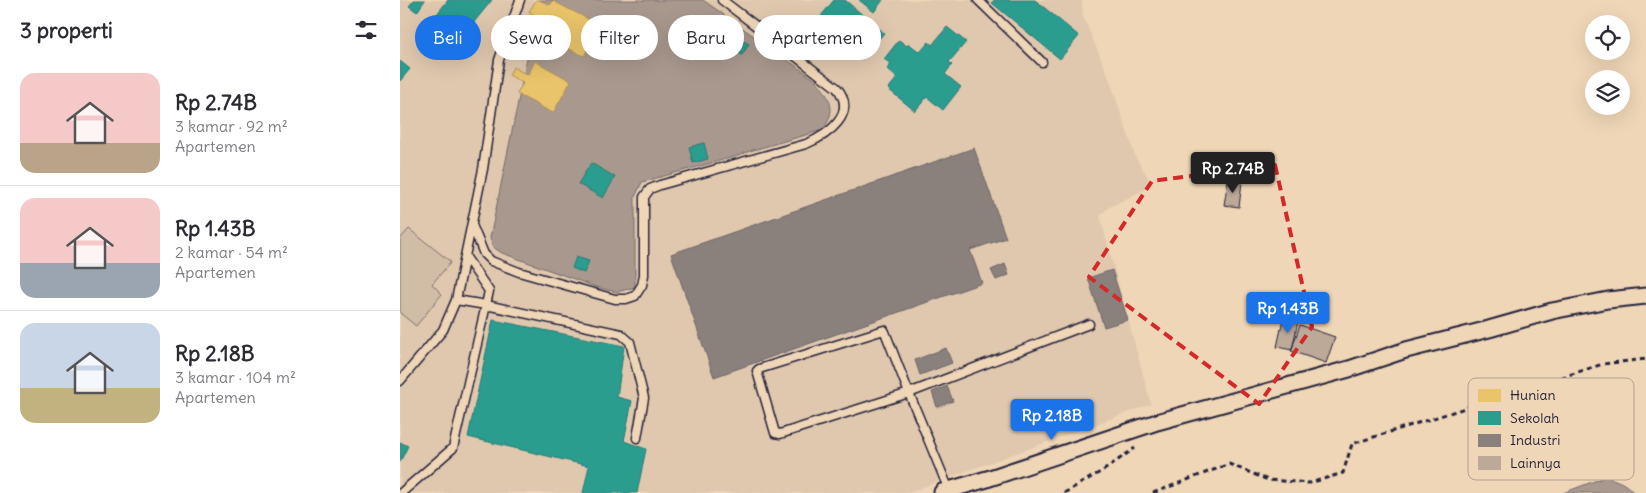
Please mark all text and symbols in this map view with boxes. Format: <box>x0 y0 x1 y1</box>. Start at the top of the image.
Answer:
chip: Beli <box>415 15 481 60</box>
chip: Sewa <box>491 15 571 60</box>
chip: Filter <box>581 15 658 60</box>
chip: Baru <box>668 15 744 60</box>
chip: Apartemen <box>754 15 881 60</box>
map controls <box>1585 15 1630 115</box>
button: locate <box>1585 15 1630 60</box>
icon: filters <box>352 16 380 44</box>
text: 3 properti <box>20 17 113 44</box>
button: layers <box>1585 70 1630 115</box>
text: Rp 2.74B <box>175 89 257 116</box>
icon: home <box>60 93 120 153</box>
text: 3 kamar · 92 m² <box>175 116 288 136</box>
text: Apartemen <box>175 136 256 156</box>
pin: Rp 2.74B <box>1181 152 1285 194</box>
text: Rp 2.74B <box>1202 158 1264 178</box>
text: Rp 1.43B <box>175 215 255 242</box>
icon: home <box>60 218 120 278</box>
text: 2 kamar · 54 m² <box>175 242 288 262</box>
text: Apartemen <box>175 262 256 282</box>
pin: Rp 1.43B <box>1236 292 1340 334</box>
text: Rp 1.43B <box>1257 298 1319 318</box>
text: Rp 2.18B <box>175 340 255 367</box>
icon: home <box>60 343 120 403</box>
text: 3 kamar · 104 m² <box>175 367 296 387</box>
legend <box>1468 378 1634 480</box>
text: Hunian <box>1510 386 1556 404</box>
text: Apartemen <box>175 387 256 407</box>
pin: Rp 2.18B <box>1000 398 1104 441</box>
text: Rp 2.18B <box>1022 405 1082 425</box>
text: Sekolah <box>1510 409 1559 427</box>
text: Industri <box>1510 431 1560 449</box>
text: Lainnya <box>1510 454 1561 472</box>

